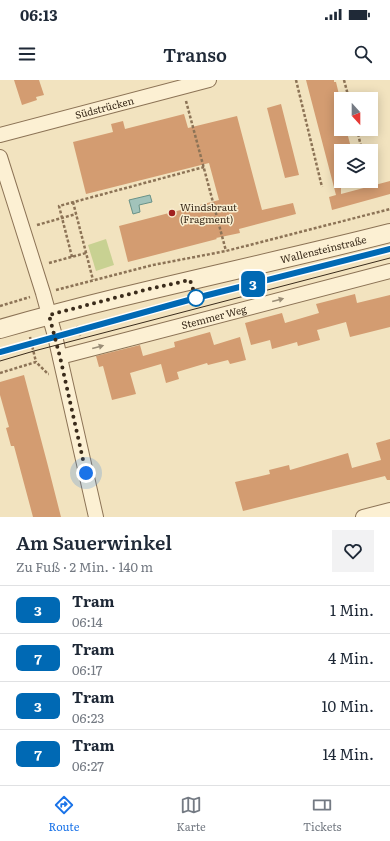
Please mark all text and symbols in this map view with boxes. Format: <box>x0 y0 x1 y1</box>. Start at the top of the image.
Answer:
text: 06:13 <box>20 3 58 26</box>
text: Transo <box>163 41 227 68</box>
icon: menu <box>16 43 38 65</box>
icon: search <box>352 43 374 65</box>
street label: Südstrücken <box>73 92 136 122</box>
north arrow <box>334 92 378 136</box>
map controls <box>334 92 378 188</box>
button: layers <box>334 144 378 188</box>
place label: Windsbraut (Fragment) <box>180 199 237 226</box>
marker: Windsbraut (Fragment) <box>167 208 177 218</box>
street label: Wallensteinstraße <box>279 231 368 266</box>
line badge: 3 <box>240 271 266 297</box>
text: 3 <box>249 274 257 294</box>
unlabelled marker <box>187 289 205 307</box>
one-way arrow <box>272 297 284 303</box>
street label: Stemmer Weg <box>179 301 248 332</box>
one-way arrow <box>92 343 104 349</box>
your location <box>76 463 96 483</box>
text: Am Sauerwinkel <box>16 528 172 556</box>
button: heart <box>332 530 374 572</box>
text: Zu Fuß · 2 Min. · 140 m <box>16 557 153 576</box>
text: Tram <box>72 589 115 612</box>
text: 1 Min. <box>330 598 374 621</box>
text: 3 <box>34 600 42 620</box>
text: 06:14 <box>72 612 103 631</box>
text: Tram <box>72 637 115 660</box>
text: 4 Min. <box>328 646 374 669</box>
text: 7 <box>34 648 42 668</box>
text: 06:17 <box>72 660 102 679</box>
text: Tram <box>72 685 115 708</box>
text: 10 Min. <box>321 694 374 717</box>
text: 3 <box>34 696 42 716</box>
text: 06:23 <box>72 708 104 727</box>
text: Tram <box>72 733 115 756</box>
text: 14 Min. <box>322 742 374 765</box>
text: 7 <box>34 744 42 764</box>
text: 06:27 <box>72 756 104 775</box>
tab: Route <box>49 794 79 834</box>
tab: Karte <box>177 794 206 834</box>
tab: Tickets <box>303 794 341 834</box>

